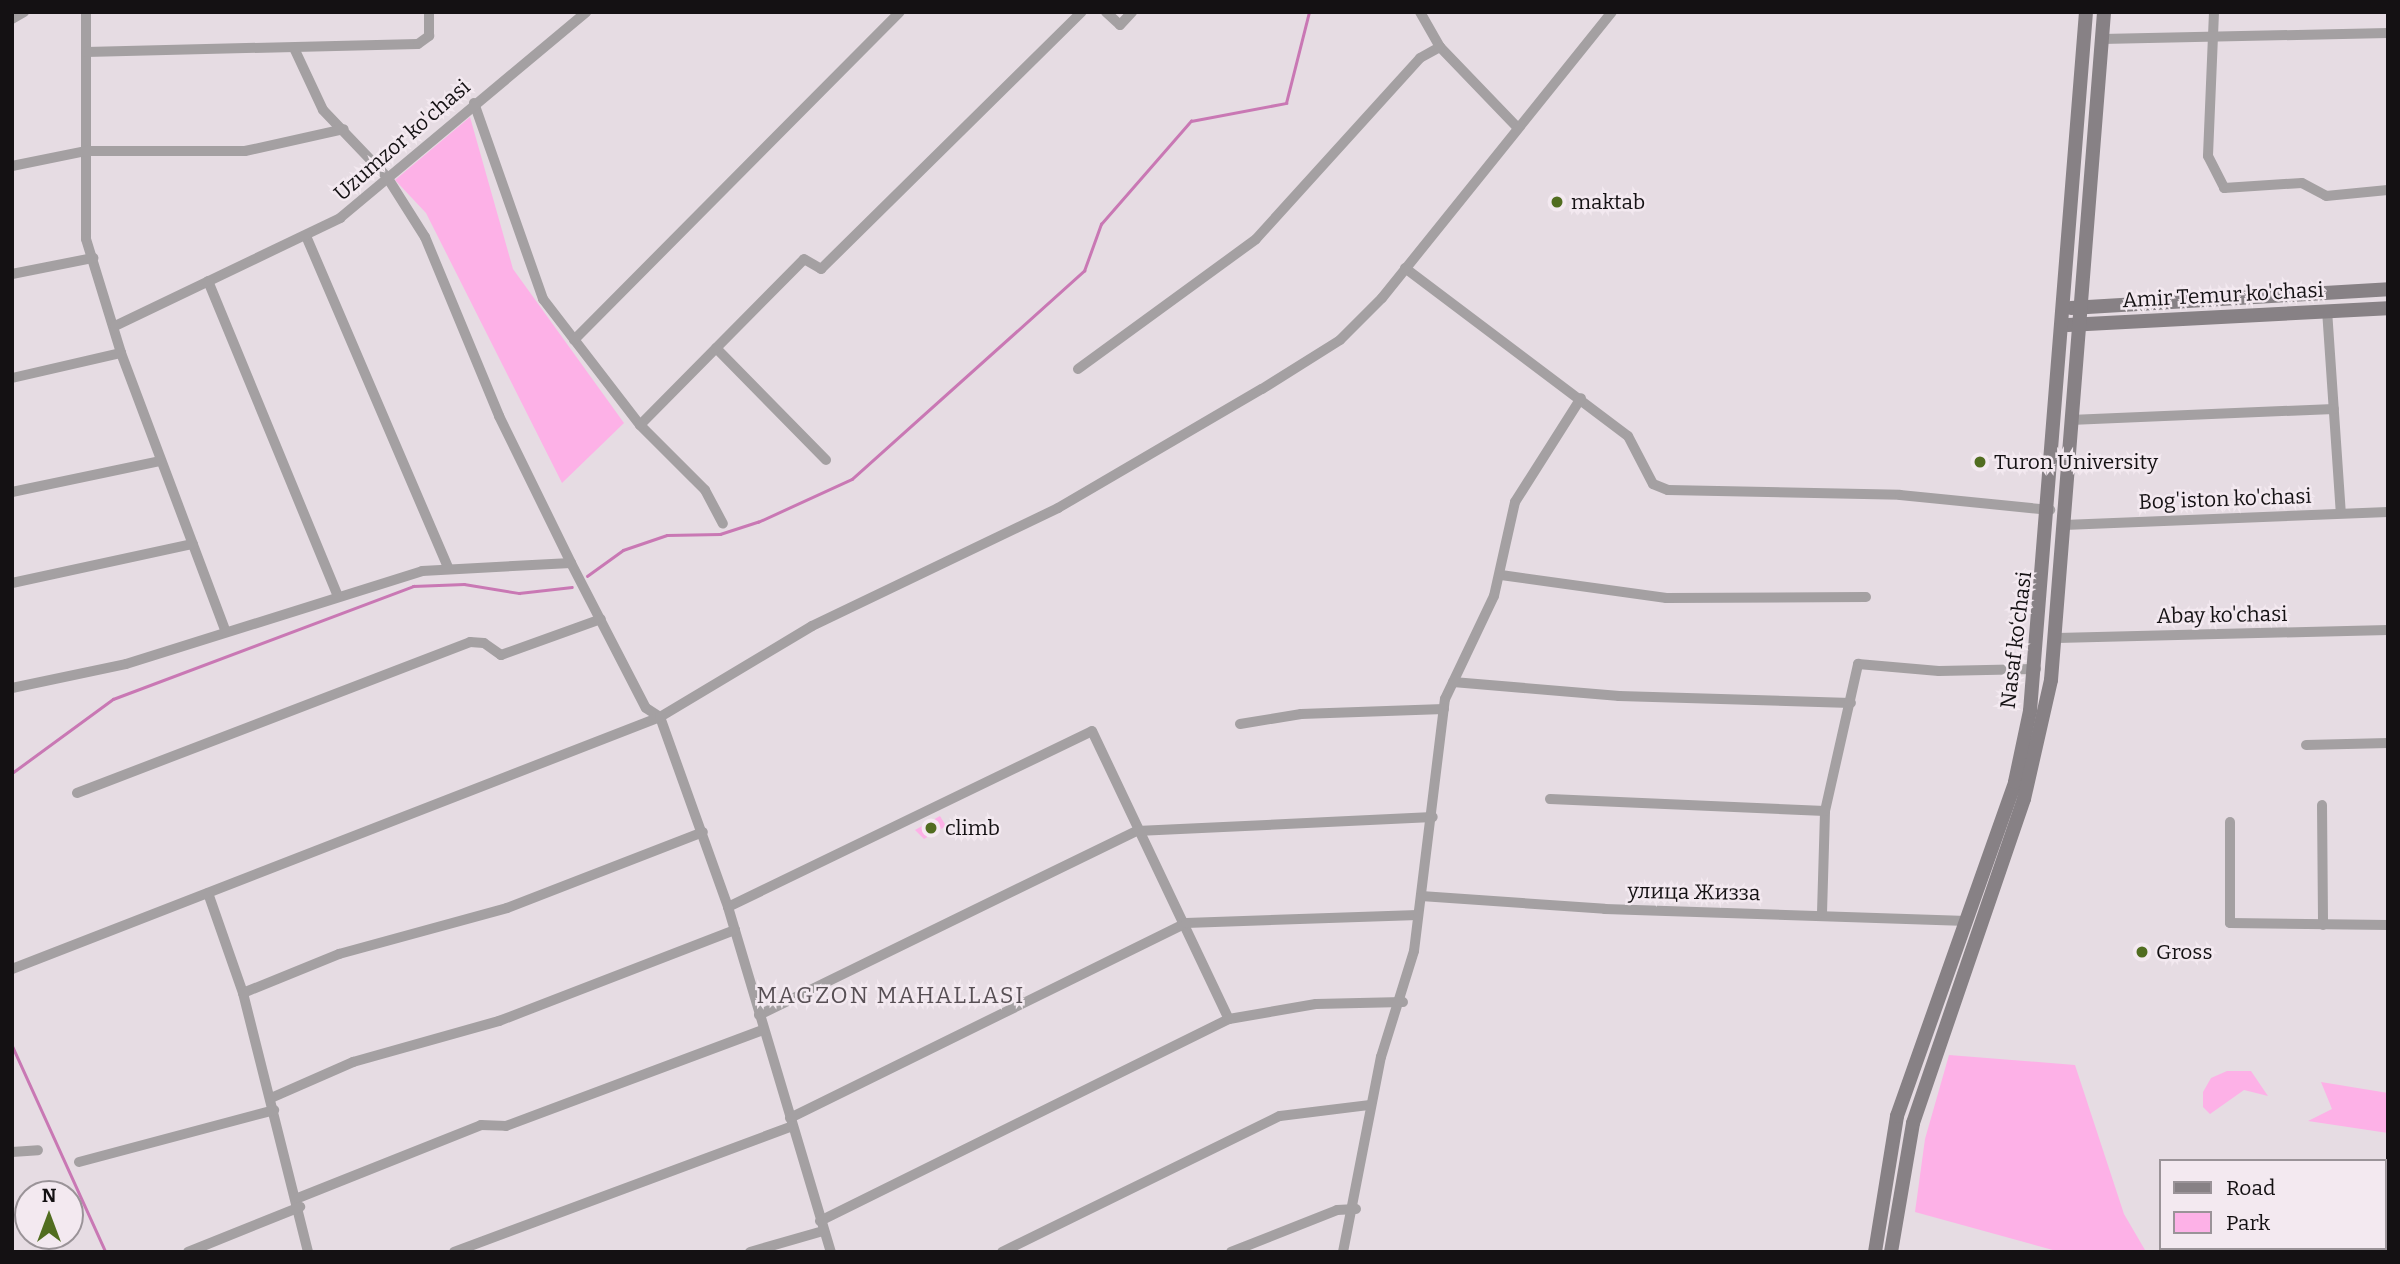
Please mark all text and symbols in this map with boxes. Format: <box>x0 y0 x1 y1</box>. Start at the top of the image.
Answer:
street label: Uzumzor ko'chasi <box>329 74 475 206</box>
place label: maktab <box>1571 189 1645 215</box>
marker: maktab <box>1549 194 1565 210</box>
street label: Amir Temur ko'chasi <box>2122 277 2324 313</box>
place label: Turon University <box>1994 449 2158 475</box>
marker: Turon University <box>1972 454 1988 470</box>
street label: Bog'iston ko'chasi <box>2138 483 2312 515</box>
street label: Nasaf ko‘chasi <box>1995 570 2037 710</box>
street label: Abay ko'chasi <box>2156 601 2288 629</box>
place label: climb <box>945 815 1000 841</box>
marker: climb <box>923 820 939 836</box>
street label: улица Жизза <box>1627 878 1761 906</box>
place label: Gross <box>2156 939 2212 965</box>
marker: Gross <box>2134 944 2150 960</box>
district label: MAGZON MAHALLASI <box>759 981 1023 1009</box>
legend <box>2158 1159 2386 1250</box>
text: Road <box>2226 1175 2275 1201</box>
north arrow <box>14 1180 84 1250</box>
text: N <box>42 1184 56 1207</box>
text: Park <box>2226 1210 2270 1236</box>

